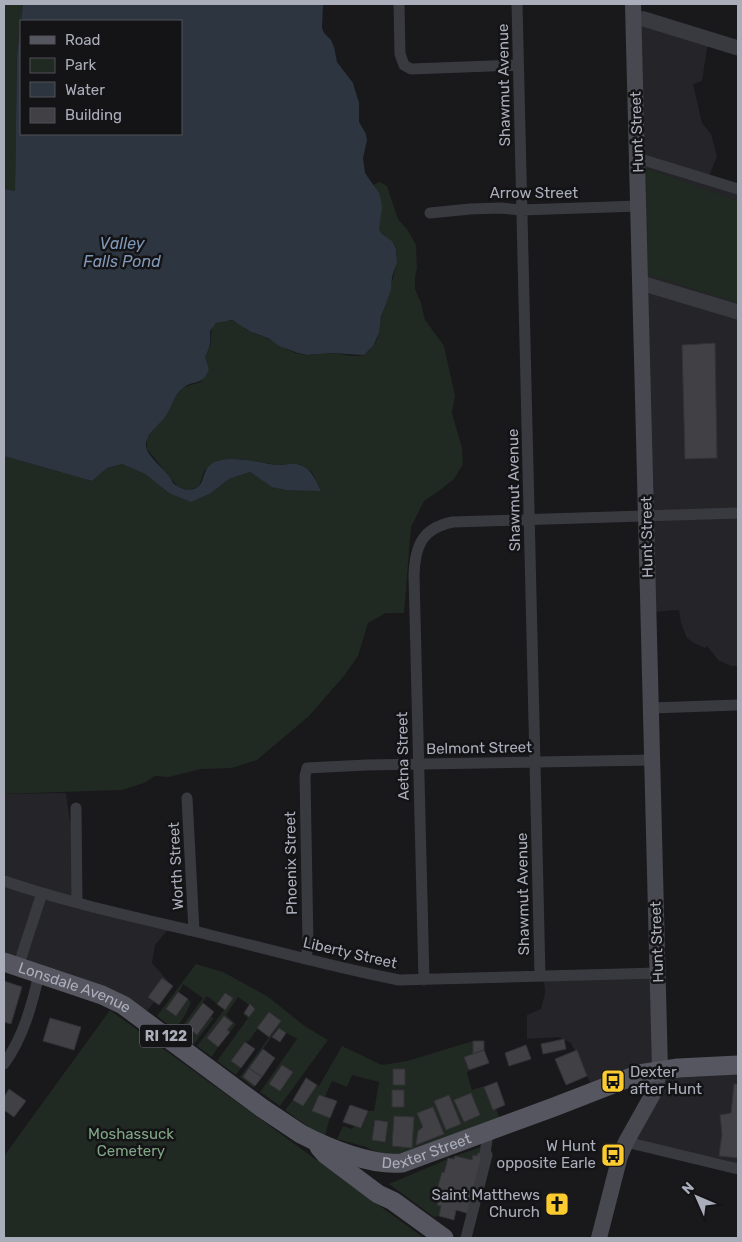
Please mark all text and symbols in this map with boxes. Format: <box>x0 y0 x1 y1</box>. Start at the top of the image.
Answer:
legend <box>20 20 182 135</box>
street label: Shawmut Avenue <box>494 23 514 147</box>
text: Road <box>65 31 101 49</box>
text: Park <box>65 56 96 74</box>
text: Water <box>65 81 105 99</box>
street label: Hunt Street <box>627 91 647 173</box>
text: Building <box>65 106 122 124</box>
street label: Arrow Street <box>490 184 578 202</box>
water label: Valley Falls Pond <box>83 234 161 271</box>
street label: Shawmut Avenue <box>504 428 524 552</box>
street label: Hunt Street <box>637 496 657 578</box>
street label: Aetna Street <box>393 711 413 800</box>
street label: Belmont Street <box>426 738 532 758</box>
street label: Phoenix Street <box>281 811 301 915</box>
street label: Worth Street <box>165 821 187 910</box>
street label: Shawmut Avenue <box>513 832 533 956</box>
street label: Hunt Street <box>647 901 667 983</box>
street label: Liberty Street <box>301 933 399 973</box>
street label: Lonsdale Avenue <box>16 958 135 1017</box>
road number: RI 122 <box>140 1024 192 1048</box>
place label: Dexter after Hunt <box>630 1063 702 1098</box>
bus stop icon: Dexter after Hunt <box>600 1068 626 1094</box>
park label: Moshassuck Cemetery <box>88 1125 174 1160</box>
street label: Dexter Street <box>381 1129 474 1172</box>
place label: W Hunt opposite Earle <box>497 1137 596 1172</box>
bus stop icon: W Hunt opposite Earle <box>600 1142 626 1168</box>
north arrow <box>672 1172 722 1222</box>
text: N <box>679 1179 698 1198</box>
place label: Saint Matthews Church <box>432 1186 540 1221</box>
church icon: Saint Matthews Church <box>544 1191 570 1217</box>

